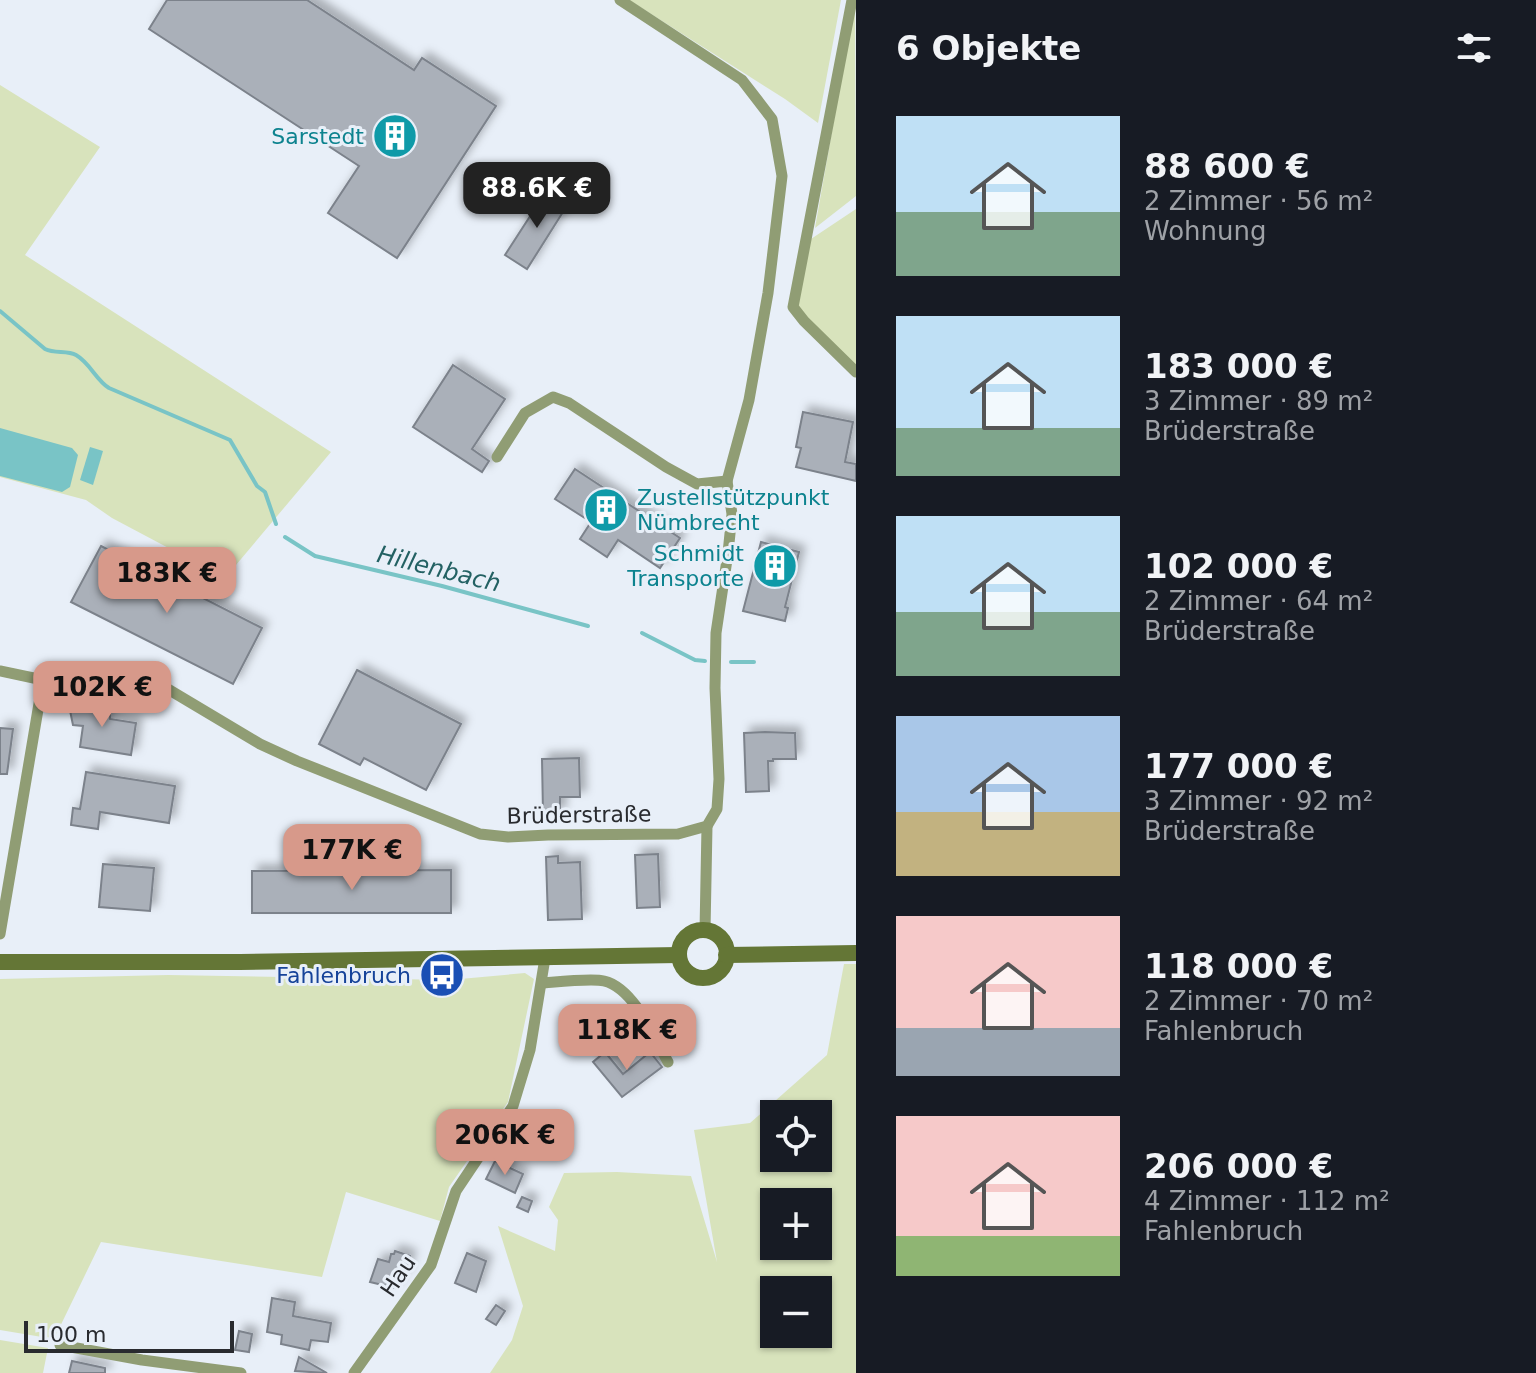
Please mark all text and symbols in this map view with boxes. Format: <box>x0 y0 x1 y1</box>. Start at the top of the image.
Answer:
icon: filters <box>1452 26 1496 70</box>
text: 6 Objekte <box>896 28 1081 68</box>
building icon: Sarstedt <box>371 112 419 160</box>
place label: Sarstedt <box>271 124 364 149</box>
text: 88 600 € <box>1144 146 1310 186</box>
icon: home <box>960 148 1056 244</box>
pin: 88.6K € <box>463 162 611 230</box>
text: 88.6K € <box>481 173 593 203</box>
text: 2 Zimmer · 56 m² <box>1144 186 1373 216</box>
text: Wohnung <box>1144 216 1267 246</box>
text: 183 000 € <box>1144 346 1333 386</box>
icon: home <box>960 348 1056 444</box>
text: 3 Zimmer · 89 m² <box>1144 386 1373 416</box>
text: Brüderstraße <box>1144 416 1315 446</box>
place label: Zustellstützpunkt Nümbrecht <box>637 485 830 535</box>
building icon: Zustellstützpunkt Nümbrecht <box>582 486 630 534</box>
water label: Hillenbach <box>374 540 504 598</box>
place label: Schmidt Transporte <box>626 541 744 591</box>
building icon: Schmidt Transporte <box>751 542 799 590</box>
text: 102 000 € <box>1144 546 1333 586</box>
pin: 183K € <box>102 547 232 615</box>
icon: home <box>960 548 1056 644</box>
text: 183K € <box>116 558 218 588</box>
text: 2 Zimmer · 64 m² <box>1144 586 1373 616</box>
text: Brüderstraße <box>1144 616 1315 646</box>
pin: 102K € <box>37 661 167 729</box>
text: 102K € <box>51 672 153 702</box>
text: 177 000 € <box>1144 746 1333 786</box>
icon: home <box>960 748 1056 844</box>
text: 3 Zimmer · 92 m² <box>1144 786 1373 816</box>
street label: Brüderstraße <box>506 801 652 829</box>
text: Brüderstraße <box>1144 816 1315 846</box>
pin: 177K € <box>287 824 417 892</box>
text: 177K € <box>301 835 403 865</box>
text: 118 000 € <box>1144 946 1333 986</box>
icon: home <box>960 948 1056 1044</box>
bus stop icon: Fahlenbruch <box>418 951 466 999</box>
place label: Fahlenbruch <box>276 963 411 988</box>
text: 2 Zimmer · 70 m² <box>1144 986 1373 1016</box>
pin: 118K € <box>562 1004 692 1072</box>
text: 118K € <box>576 1015 678 1045</box>
text: Fahlenbruch <box>1144 1016 1303 1046</box>
map controls <box>760 1100 832 1348</box>
button: locate <box>760 1100 832 1172</box>
pin: 206K € <box>440 1109 570 1177</box>
text: 206K € <box>454 1120 556 1150</box>
text: 206 000 € <box>1144 1146 1333 1186</box>
icon: home <box>960 1148 1056 1244</box>
text: 4 Zimmer · 112 m² <box>1144 1186 1390 1216</box>
button: + <box>760 1188 832 1260</box>
text: Fahlenbruch <box>1144 1216 1303 1246</box>
street label: Hau <box>375 1251 421 1301</box>
button: − <box>760 1276 832 1348</box>
scale bar <box>24 1317 234 1353</box>
text: 100 m <box>36 1322 106 1347</box>

